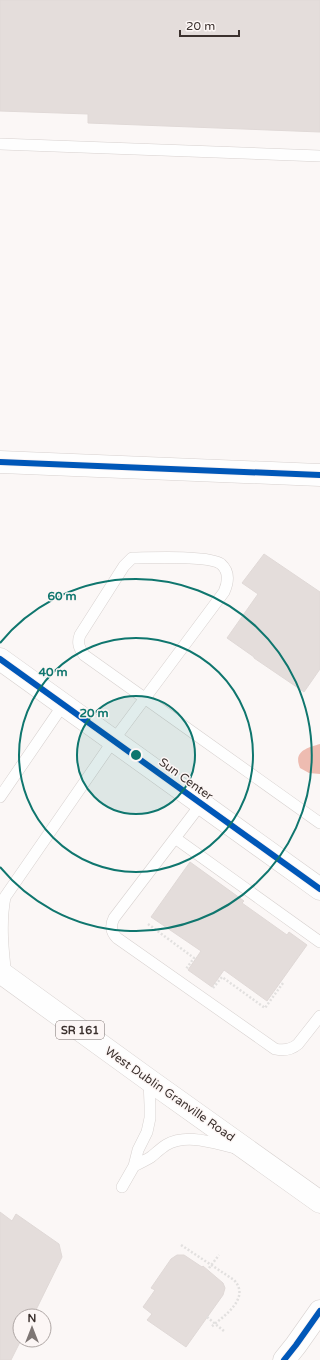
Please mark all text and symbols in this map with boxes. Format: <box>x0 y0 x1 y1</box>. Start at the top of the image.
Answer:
scale bar <box>180 12 239 38</box>
text: 20 m <box>186 19 215 33</box>
text: 60 m <box>47 589 77 603</box>
text: 40 m <box>38 665 68 679</box>
text: 20 m <box>79 706 109 720</box>
centre of rings <box>129 748 143 762</box>
street label: Sun Center <box>156 755 216 803</box>
road number: SR 161 <box>56 1021 104 1039</box>
street label: West Dublin Granville Road <box>102 1044 238 1144</box>
north arrow <box>12 1308 52 1348</box>
text: N <box>28 1312 36 1325</box>

